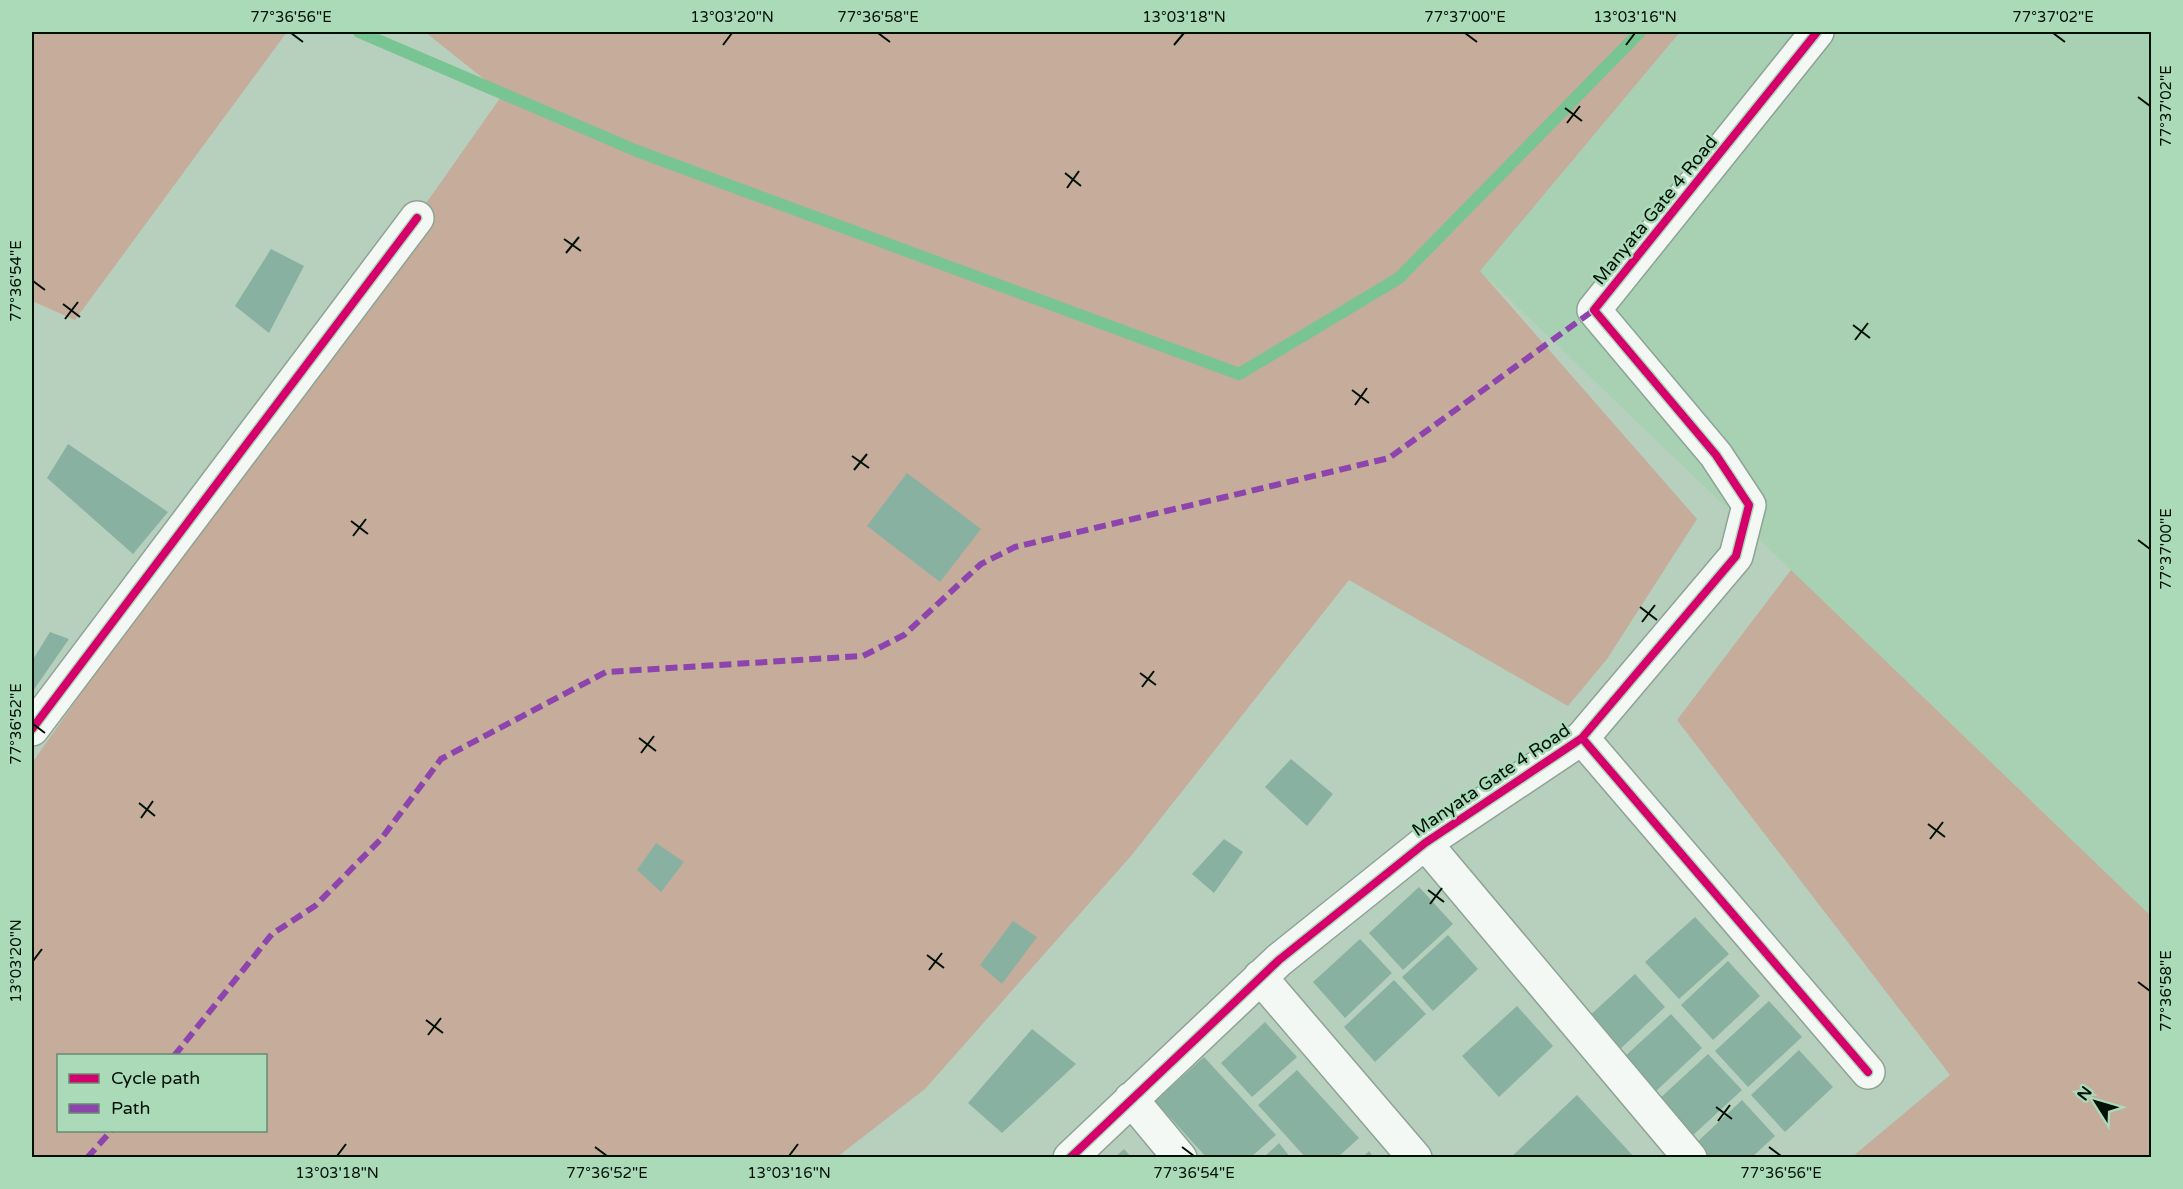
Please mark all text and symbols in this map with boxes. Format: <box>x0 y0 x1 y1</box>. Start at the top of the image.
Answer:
text: 77°36'56"E <box>250 8 332 26</box>
text: 13°03'20"N <box>690 8 774 26</box>
text: 77°36'58"E <box>837 8 919 26</box>
text: 13°03'18"N <box>1142 8 1226 26</box>
text: 77°37'00"E <box>1424 8 1506 26</box>
text: 13°03'16"N <box>1593 8 1677 26</box>
text: 77°37'02"E <box>2012 8 2094 26</box>
text: 77°37'02"E <box>2157 65 2175 147</box>
street label: Manyata Gate 4 Road <box>1588 131 1722 289</box>
text: 77°36'54"E <box>7 240 25 322</box>
text: 77°37'00"E <box>2157 508 2175 590</box>
text: 77°36'52"E <box>7 683 25 765</box>
street label: Manyata Gate 4 Road <box>1408 719 1574 841</box>
text: 13°03'20"N <box>7 919 25 1003</box>
text: 77°36'58"E <box>2157 950 2175 1032</box>
legend <box>57 1054 267 1132</box>
text: Cycle path <box>111 1067 200 1089</box>
north arrow <box>2066 1072 2126 1132</box>
text: N <box>2073 1082 2097 1105</box>
text: Path <box>111 1097 150 1119</box>
text: 13°03'18"N <box>295 1164 379 1182</box>
text: 77°36'52"E <box>566 1164 648 1182</box>
text: 13°03'16"N <box>747 1164 831 1182</box>
text: 77°36'54"E <box>1153 1164 1235 1182</box>
text: 77°36'56"E <box>1740 1164 1822 1182</box>

